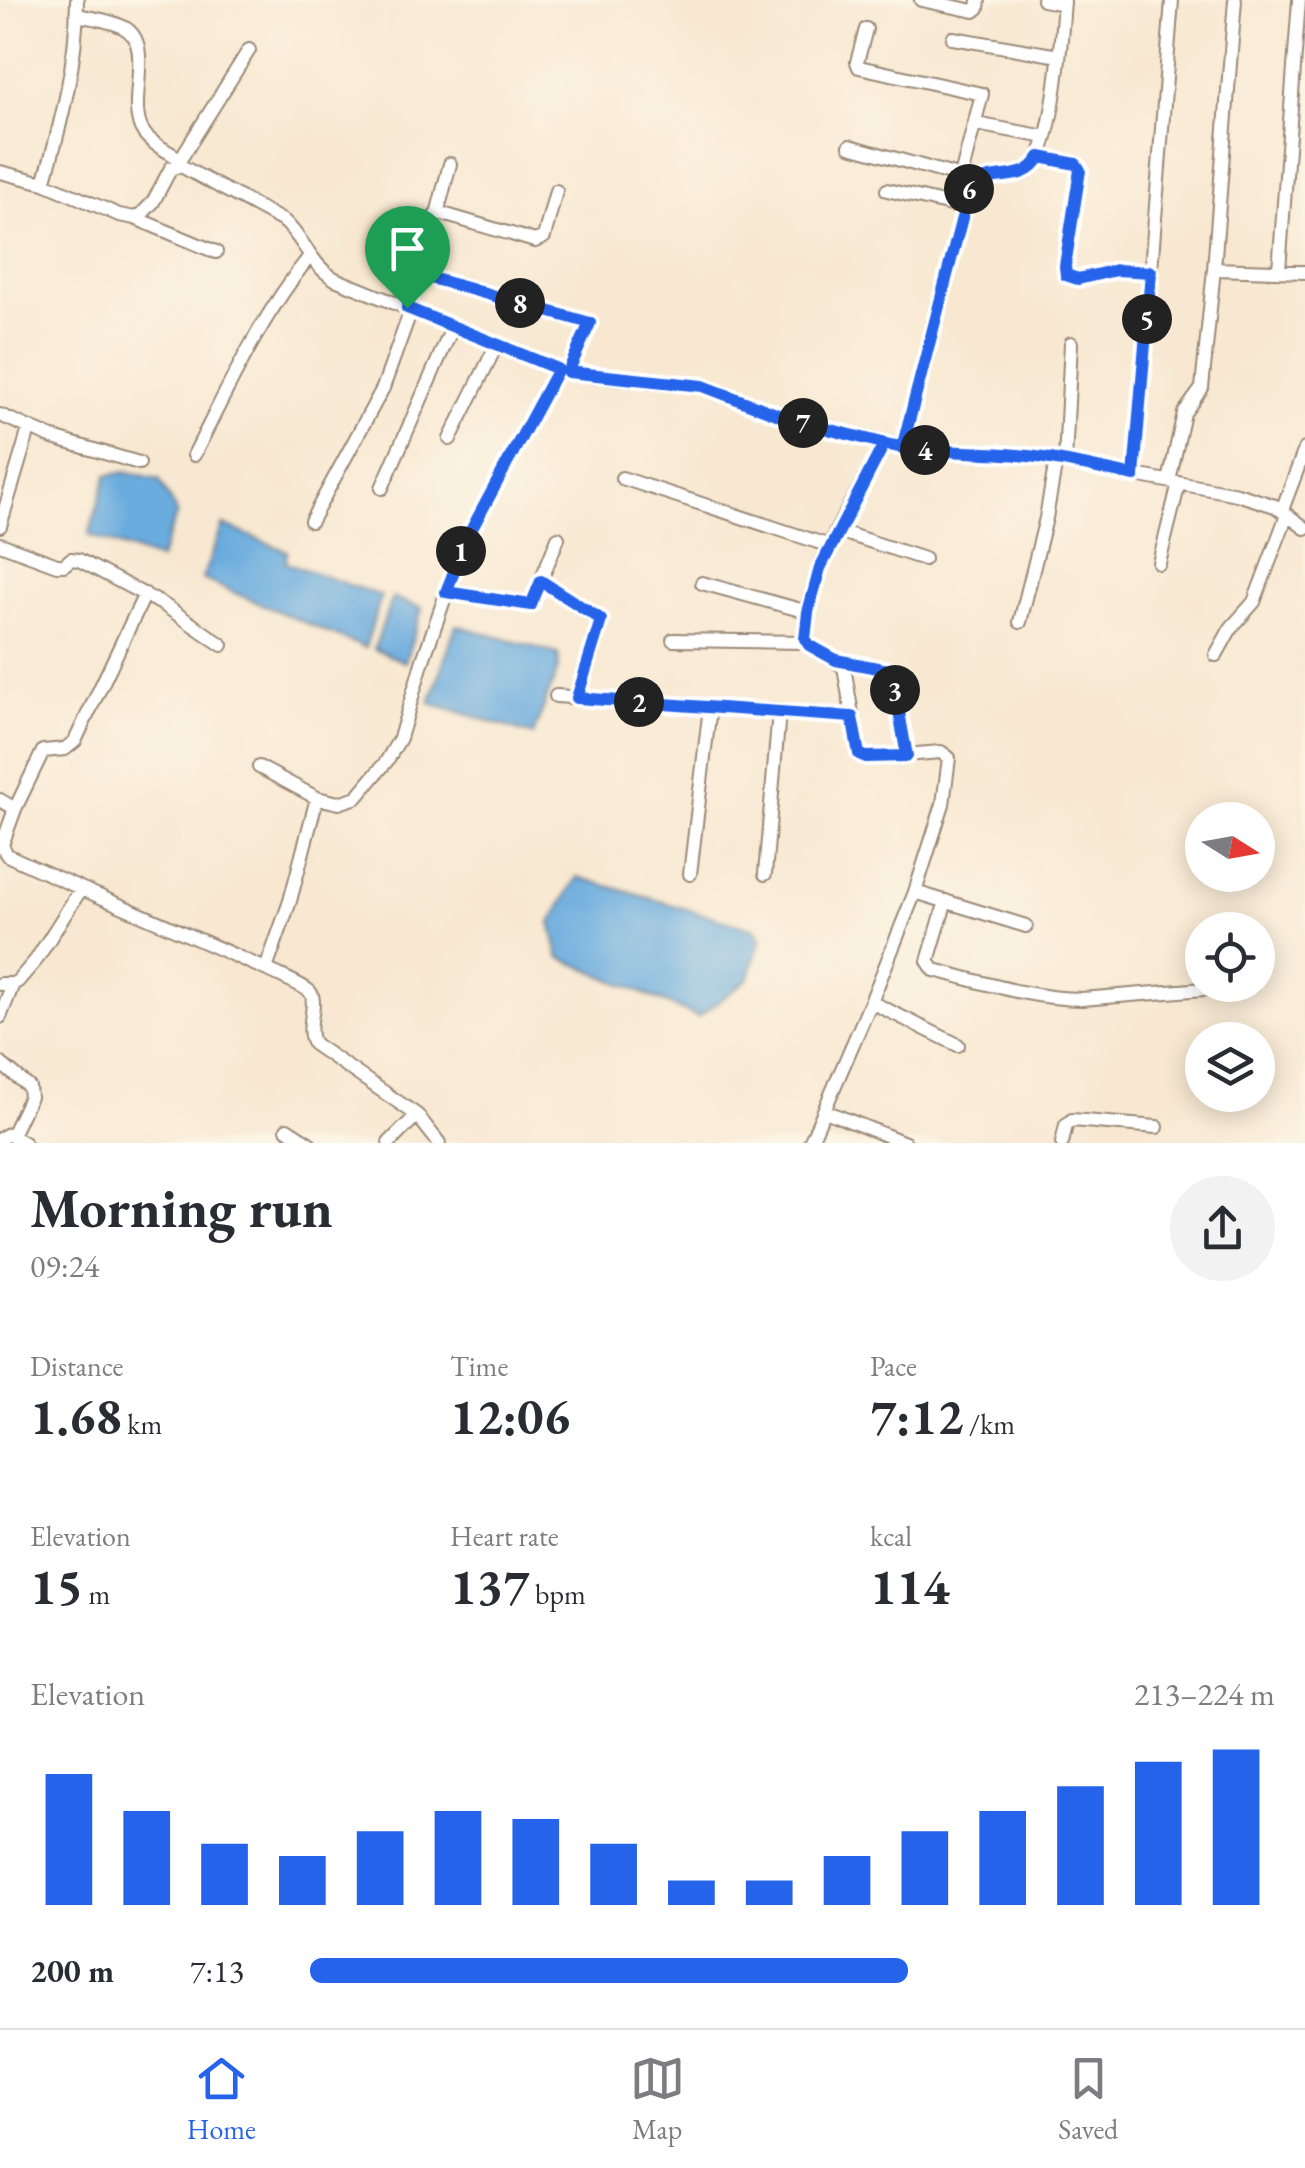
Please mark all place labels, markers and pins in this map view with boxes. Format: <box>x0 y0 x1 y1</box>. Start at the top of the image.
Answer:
pin: 6 <box>944 164 994 214</box>
pin <box>365 206 450 309</box>
pin: 8 <box>495 278 545 328</box>
pin: 5 <box>1122 294 1172 344</box>
pin: 7 <box>778 398 828 448</box>
pin: 4 <box>900 425 950 475</box>
pin: 1 <box>436 526 486 576</box>
pin: 3 <box>870 665 920 715</box>
pin: 2 <box>614 677 664 727</box>

